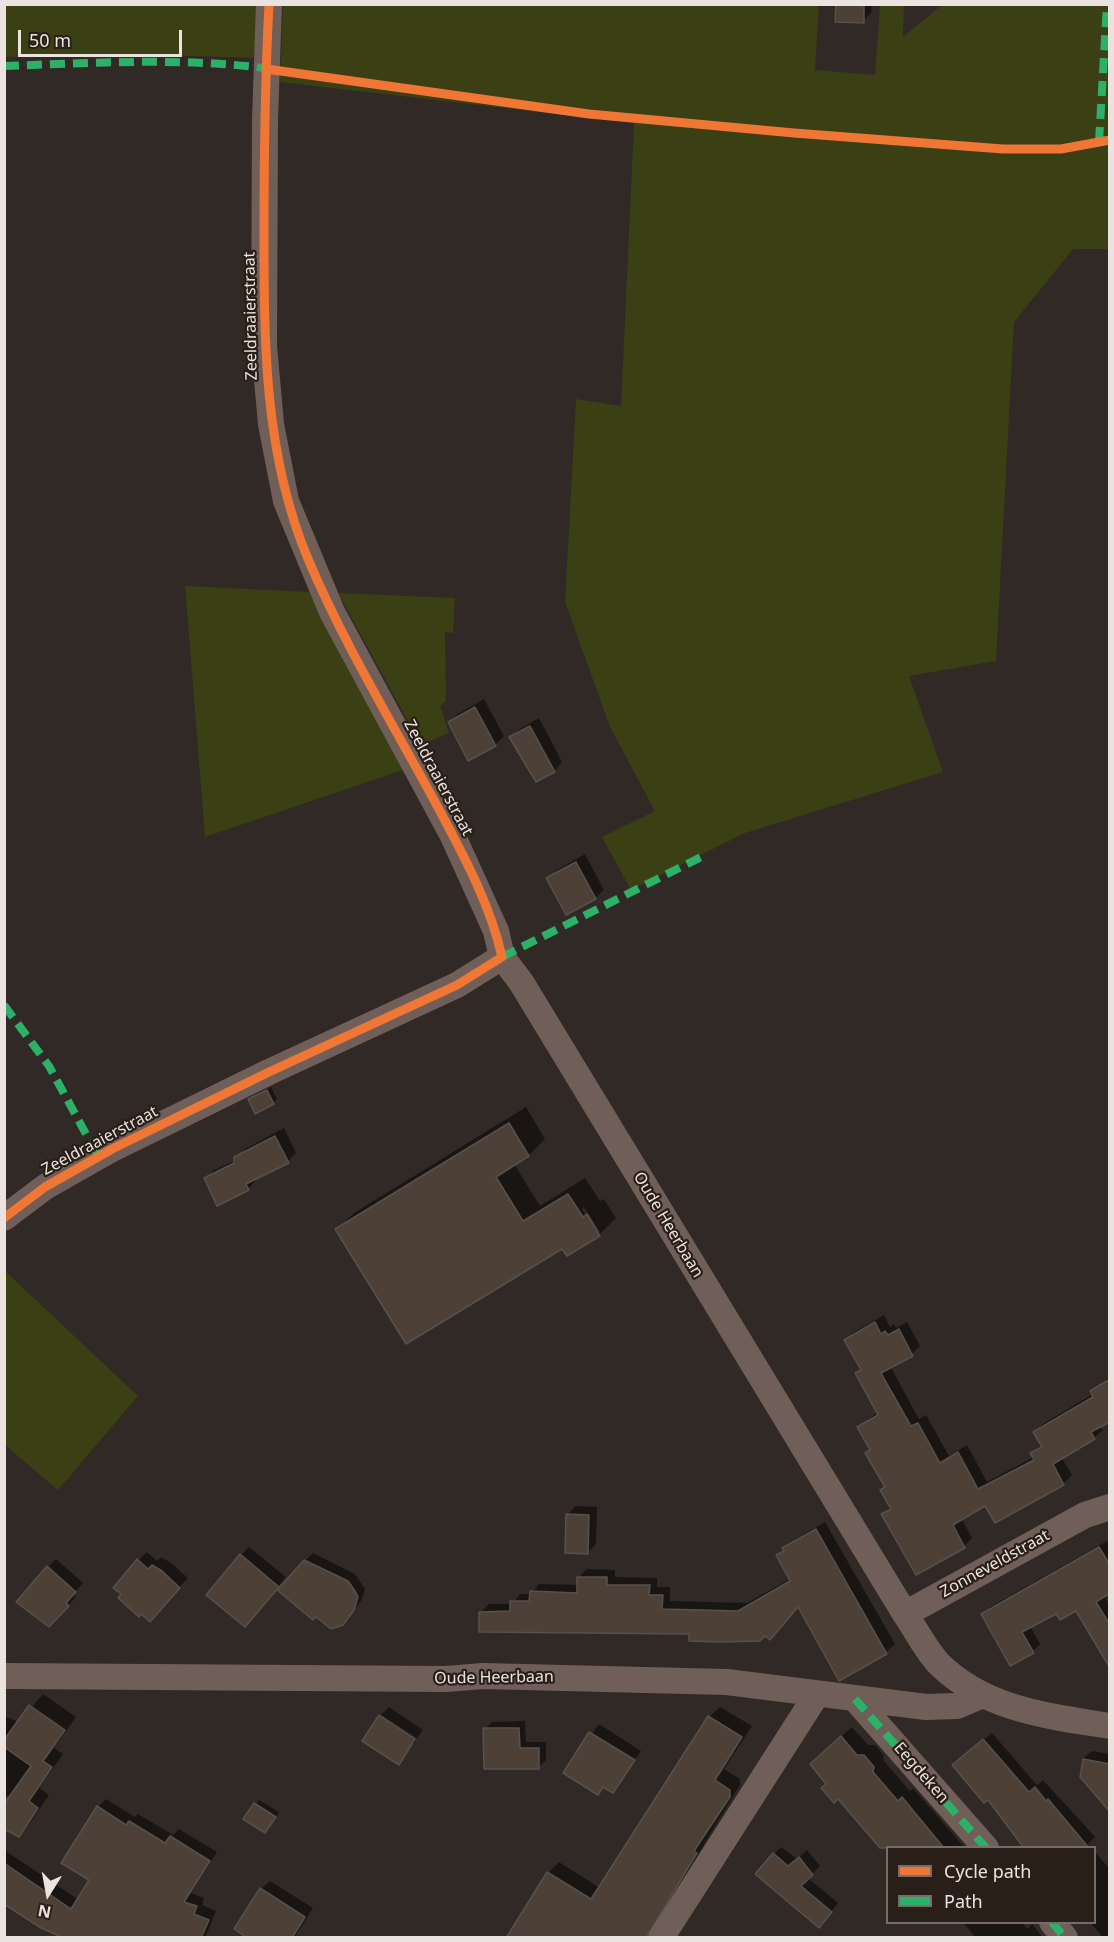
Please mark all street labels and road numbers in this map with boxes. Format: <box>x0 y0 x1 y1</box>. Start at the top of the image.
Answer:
street label: Zeeldraaierstraat <box>240 252 262 380</box>
street label: Zeeldraaierstraat <box>399 717 477 839</box>
street label: Zeeldraaierstraat <box>39 1102 161 1180</box>
street label: Oude Heerbaan <box>629 1169 707 1281</box>
street label: Zonneveldstraat <box>937 1526 1053 1602</box>
street label: Oude Heerbaan <box>434 1667 554 1689</box>
street label: Eegdeken <box>889 1739 953 1807</box>

